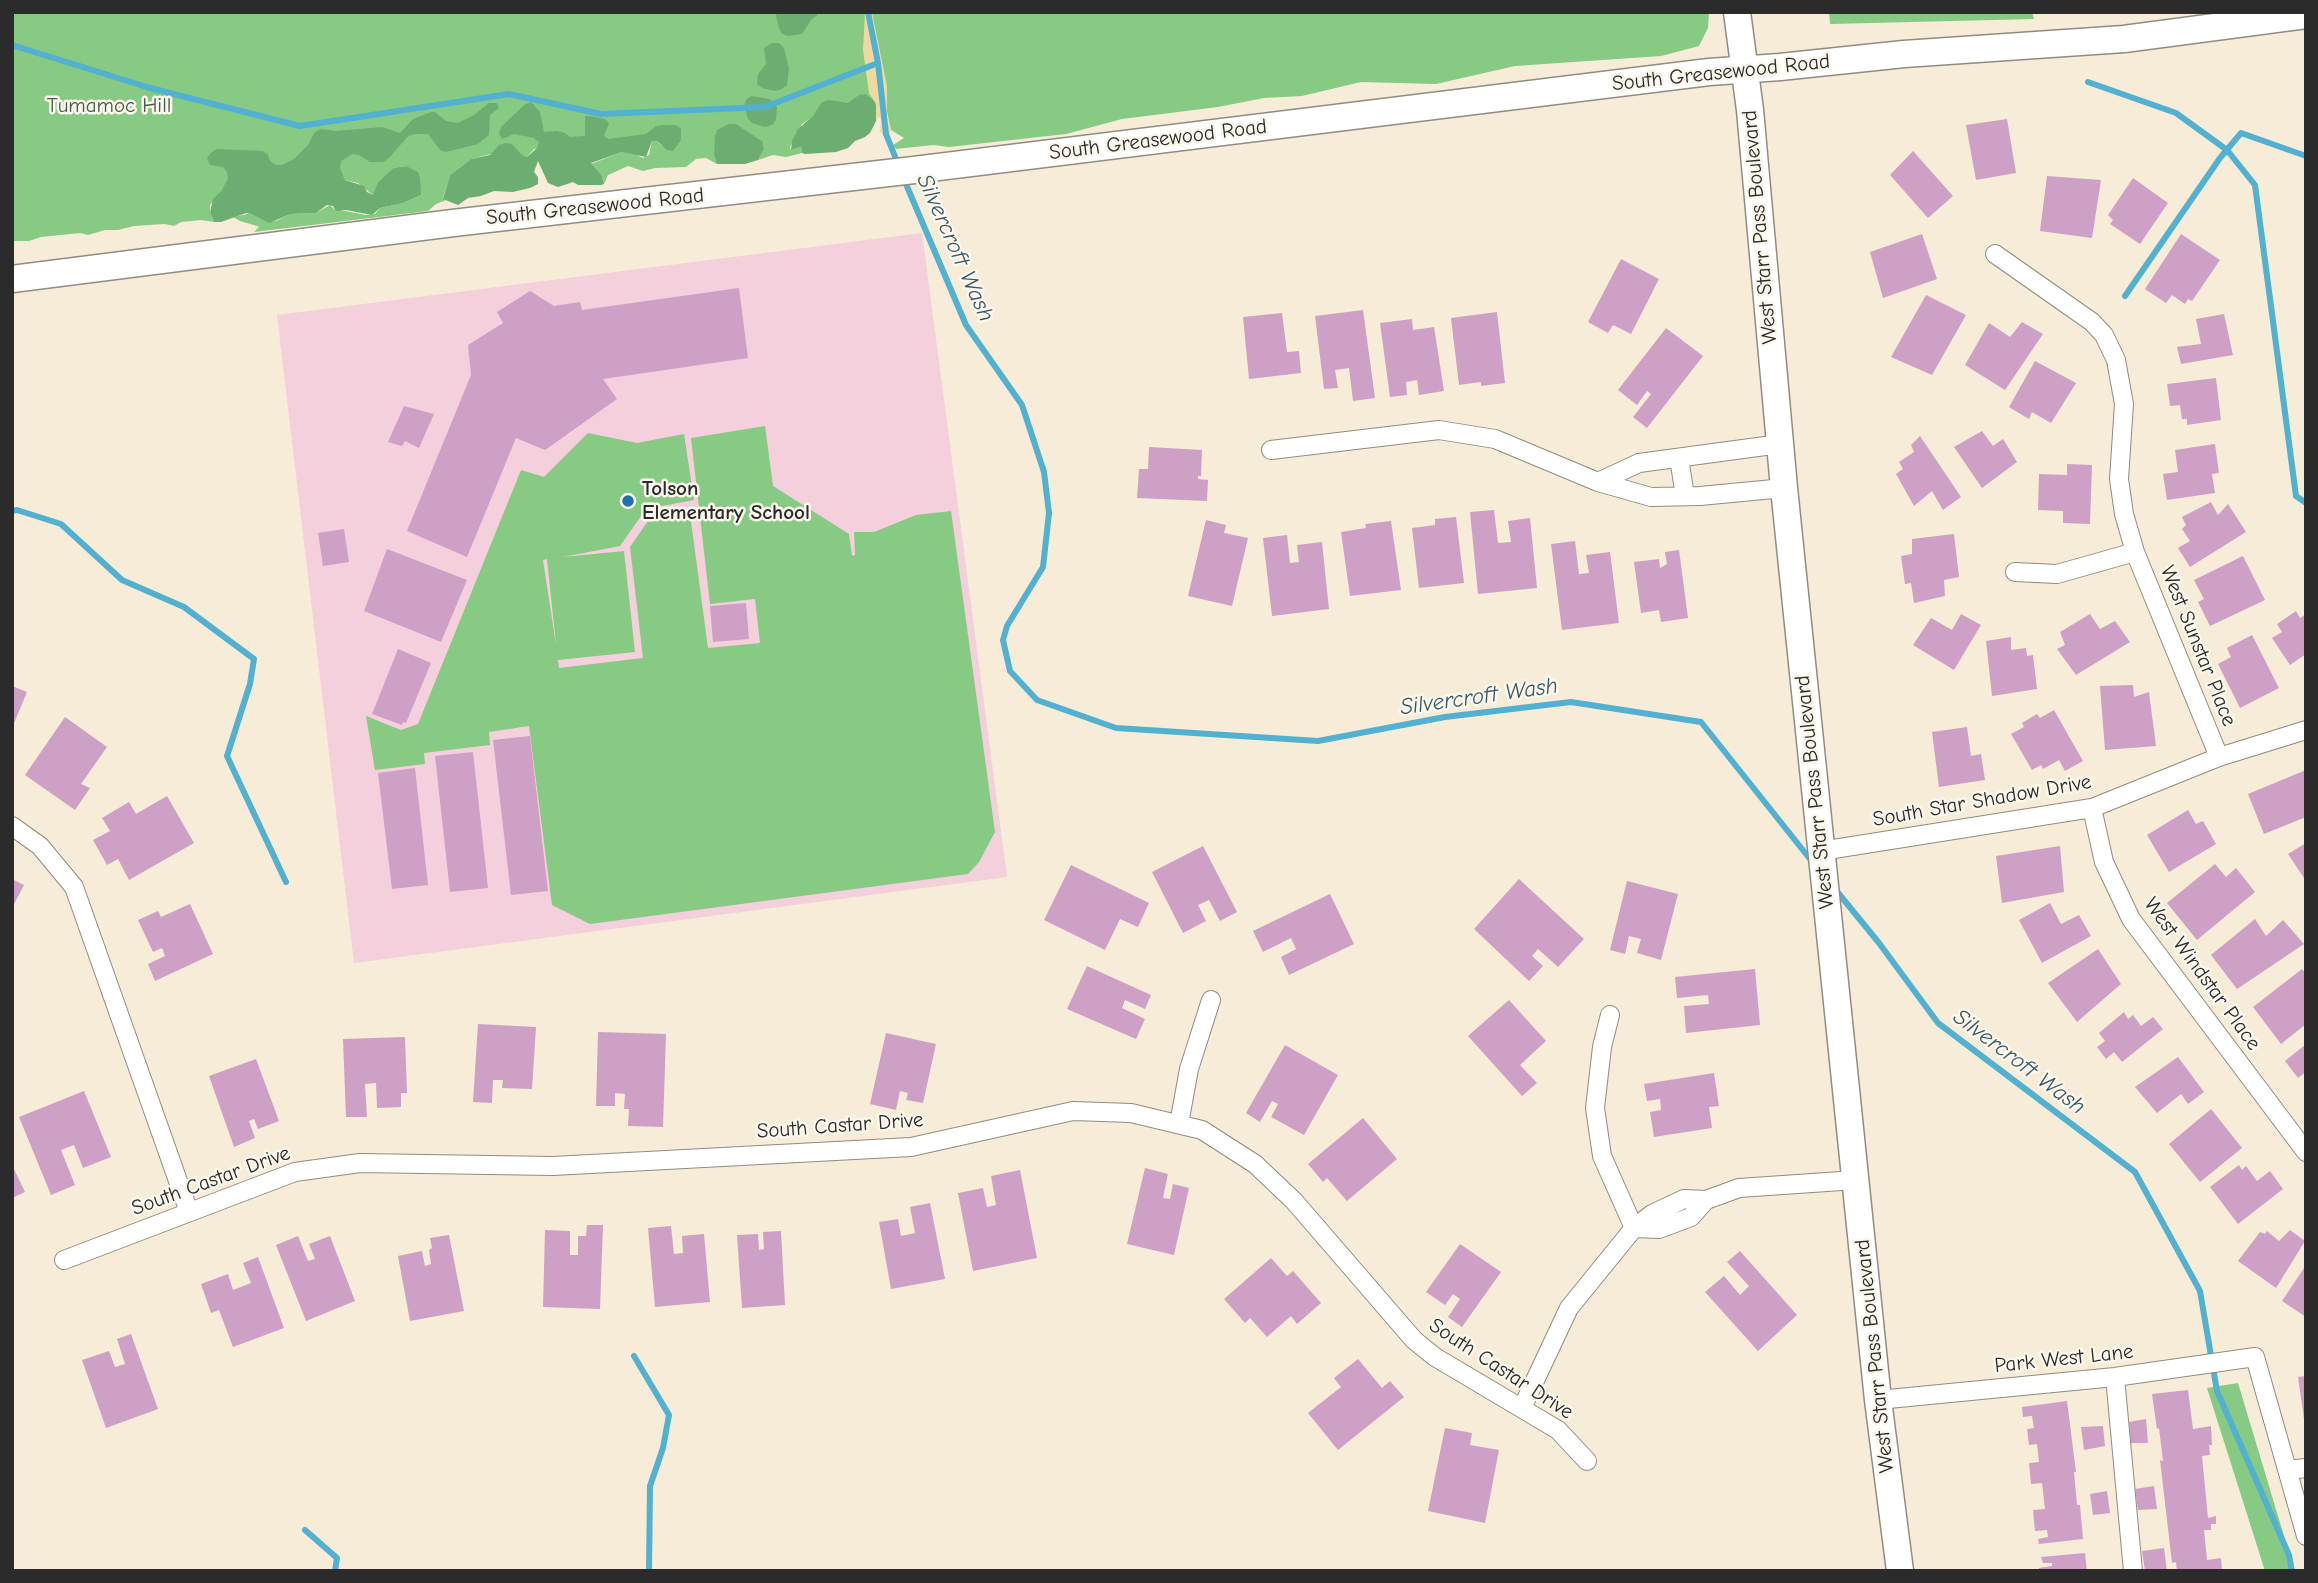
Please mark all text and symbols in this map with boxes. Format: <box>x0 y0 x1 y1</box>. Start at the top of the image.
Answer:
street label: South Greasewood Road <box>1611 49 1831 97</box>
park label: Tumamoc Hill <box>47 93 171 119</box>
street label: West Starr Pass Boulevard <box>1737 109 1783 345</box>
street label: South Greasewood Road <box>1048 114 1268 166</box>
water label: Silvercroft Wash <box>910 170 1000 326</box>
street label: South Greasewood Road <box>485 183 705 231</box>
place label: Tolson Elementary School <box>642 476 810 526</box>
marker: Tolson Elementary School <box>620 493 636 509</box>
street label: West Sunstar Place <box>2154 562 2242 730</box>
water label: Silvercroft Wash <box>1399 672 1559 722</box>
street label: West Starr Pass Boulevard <box>1790 674 1840 910</box>
street label: South Star Shadow Drive <box>1871 769 2093 833</box>
street label: West Windstar Place <box>2138 893 2266 1055</box>
water label: Silvercroft Wash <box>1947 1003 2091 1121</box>
street label: South Castar Drive <box>756 1108 924 1144</box>
street label: South Castar Drive <box>128 1141 294 1221</box>
street label: West Starr Pass Boulevard <box>1850 1238 1900 1474</box>
street label: South Castar Drive <box>1424 1313 1578 1425</box>
street label: Park West Lane <box>1993 1339 2135 1379</box>

